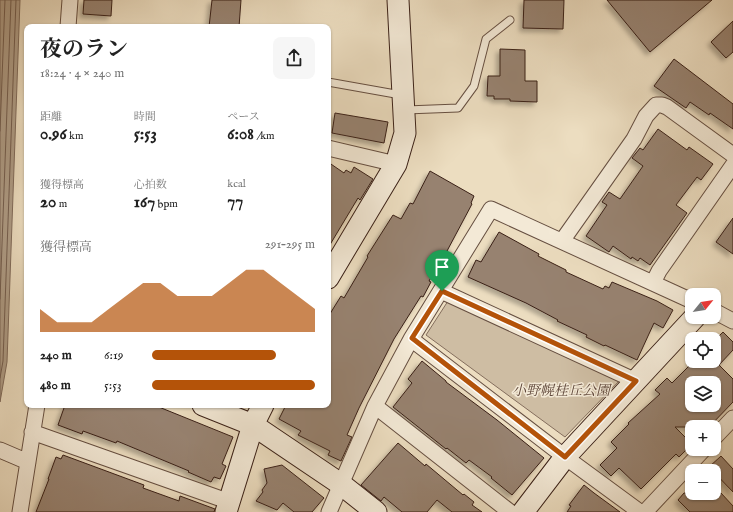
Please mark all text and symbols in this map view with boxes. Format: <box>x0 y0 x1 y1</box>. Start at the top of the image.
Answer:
text: 夜のラン <box>40 36 128 64</box>
button: share <box>273 37 315 79</box>
text: 18:24 · 4 × 240 m <box>40 65 124 82</box>
text: 距離 <box>40 110 62 124</box>
text: 時間 <box>134 110 156 124</box>
text: ペース <box>227 110 260 124</box>
text: 0.96 <box>40 124 67 145</box>
text: 5:53 <box>134 124 157 145</box>
text: 6:08 <box>227 124 254 145</box>
text: km <box>67 129 83 143</box>
text: /km <box>254 129 275 143</box>
text: kcal <box>227 177 246 191</box>
text: 獲得標高 <box>40 178 84 192</box>
text: 心拍数 <box>134 178 167 192</box>
text: 77 <box>227 191 243 212</box>
text: 20 <box>40 192 56 213</box>
text: 167 <box>134 192 155 213</box>
text: m <box>56 197 67 211</box>
text: bpm <box>155 197 178 211</box>
text: 291–295 m <box>265 236 315 253</box>
text: 獲得標高 <box>40 239 92 256</box>
pin <box>425 250 459 291</box>
icon: arrive <box>431 256 453 278</box>
north arrow <box>685 288 721 324</box>
map controls <box>685 288 721 500</box>
button: locate <box>685 332 721 368</box>
text: 240 m <box>40 347 72 364</box>
text: 6:19 <box>104 347 123 364</box>
button: layers <box>685 376 721 412</box>
text: 480 m <box>40 377 71 394</box>
text: 5:53 <box>104 377 122 394</box>
park label: 小野幌桂丘公園 <box>512 382 612 400</box>
button: + <box>685 420 721 456</box>
button: − <box>685 464 721 500</box>

